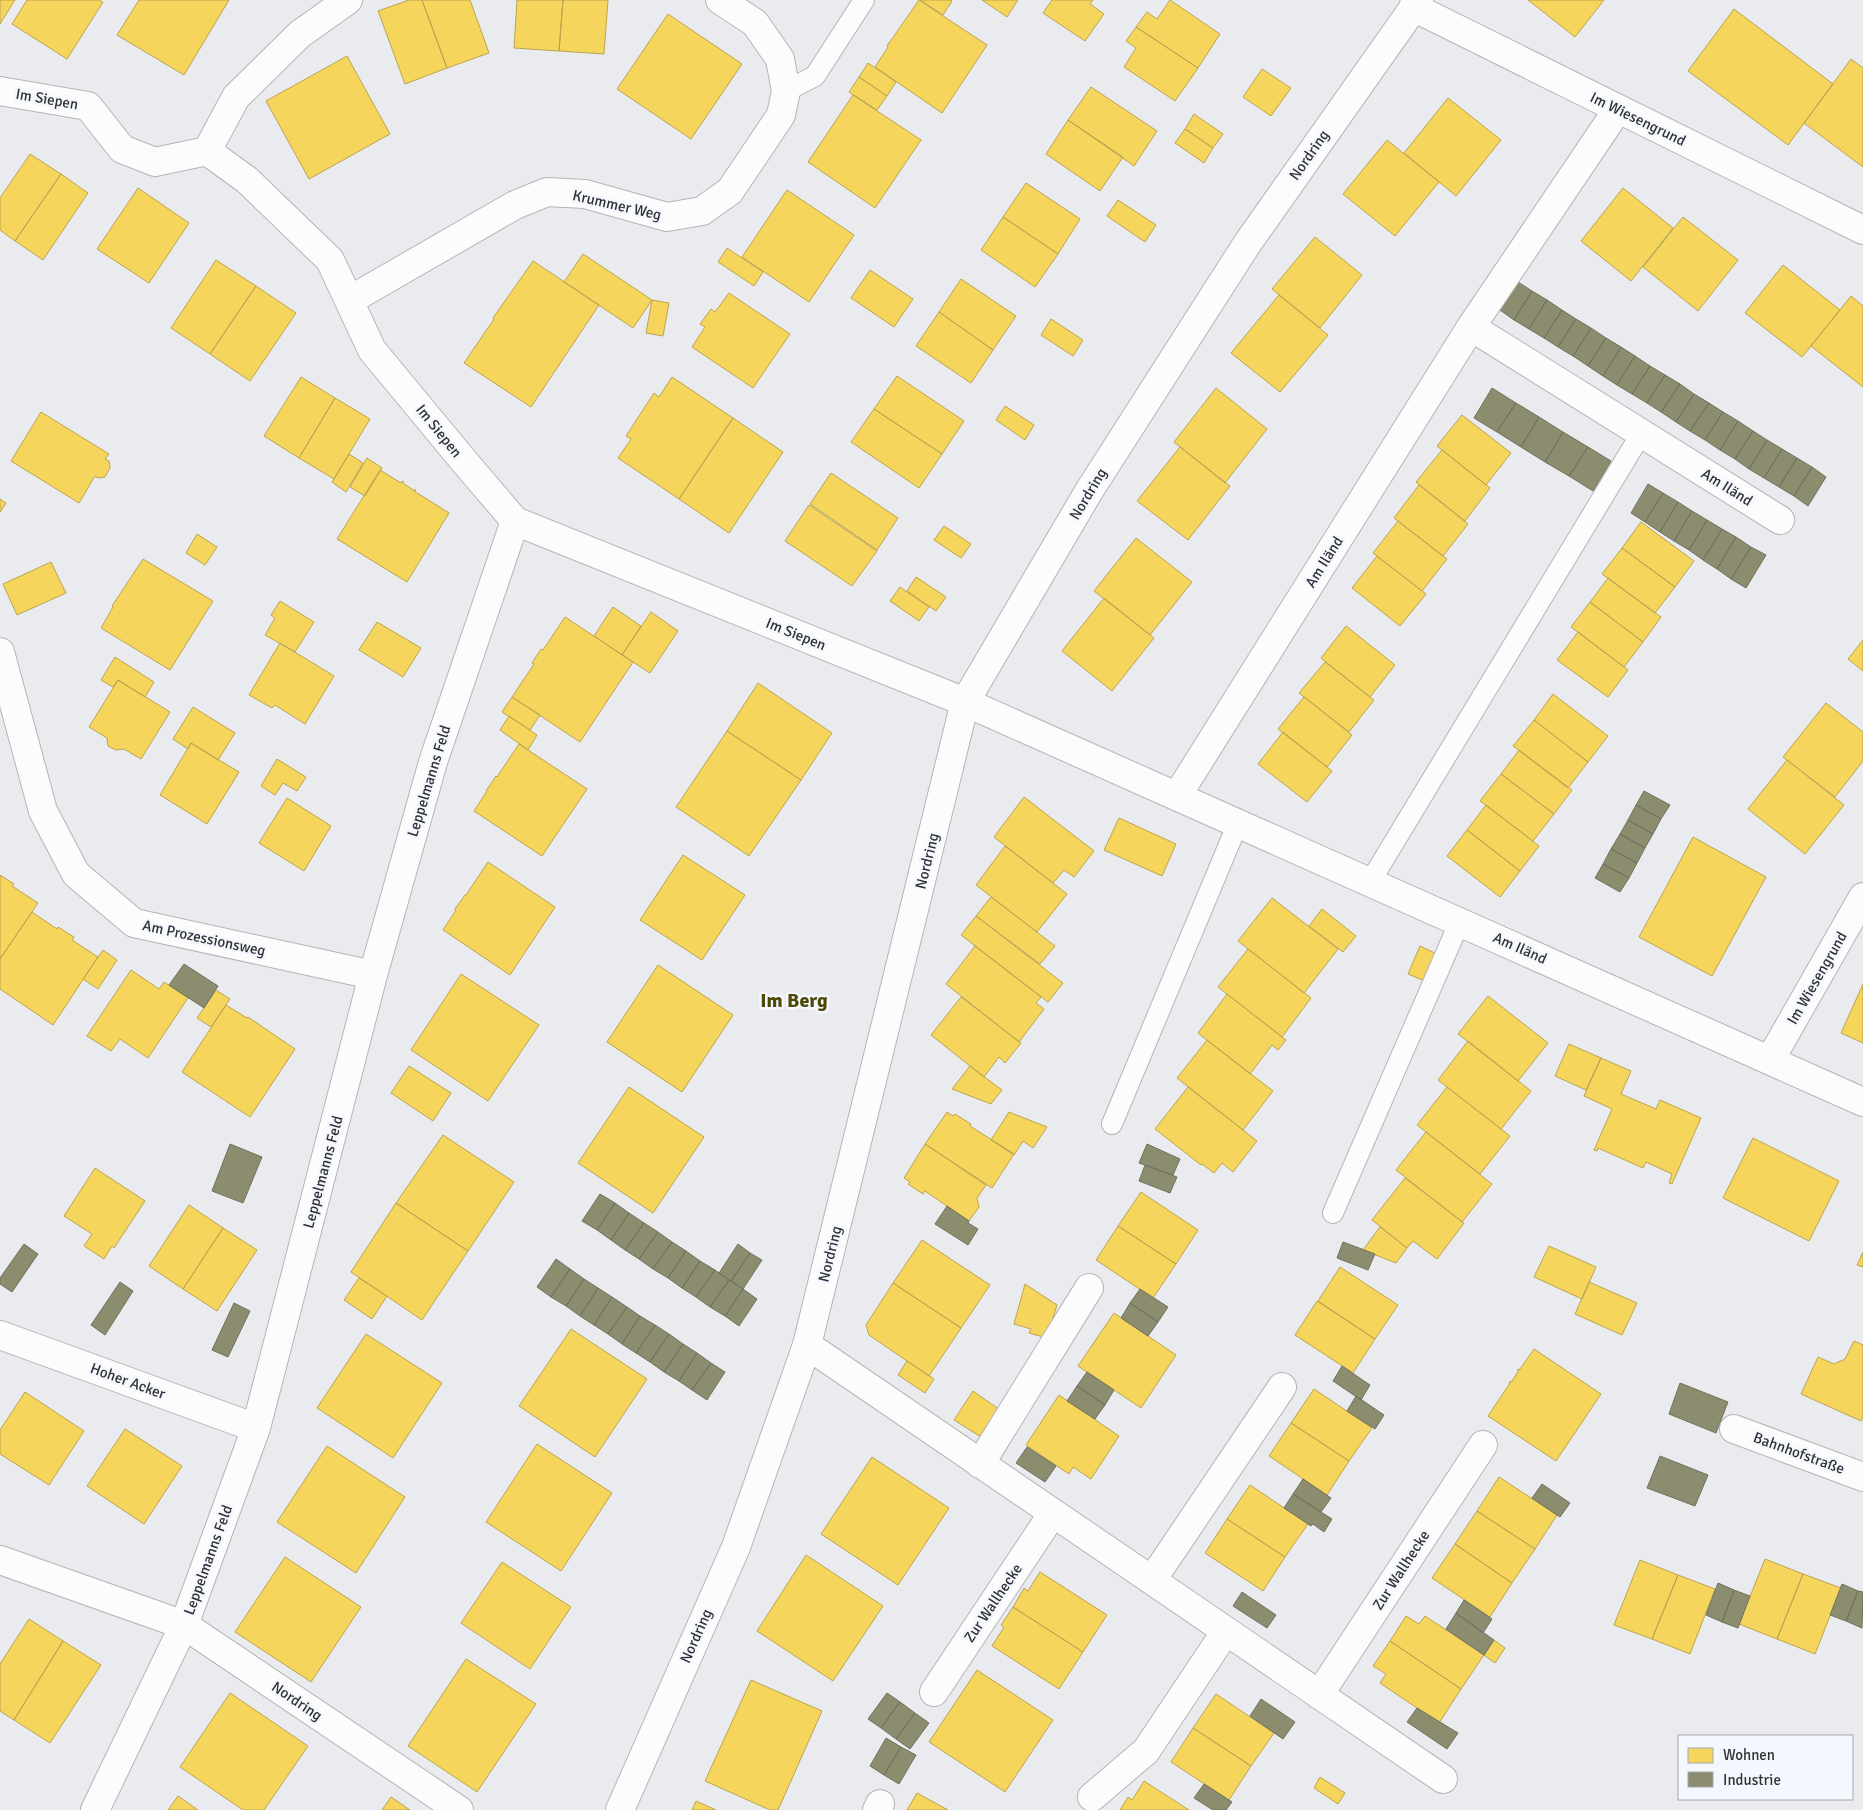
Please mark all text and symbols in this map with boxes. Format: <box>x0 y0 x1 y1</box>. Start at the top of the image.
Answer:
street label: Im Siepen <box>14 85 80 113</box>
street label: Im Wiesengrund <box>1587 88 1689 150</box>
street label: Nordring <box>1285 126 1333 184</box>
street label: Krummer Weg <box>571 186 663 224</box>
street label: Im Siepen <box>412 401 466 461</box>
street label: Am Iländ <box>1698 464 1756 510</box>
street label: Nordring <box>1066 465 1111 523</box>
street label: Am Iländ <box>1301 533 1347 591</box>
street label: Im Siepen <box>763 614 829 654</box>
street label: Leppelmanns Feld <box>403 723 455 839</box>
street label: Nordring <box>911 831 943 891</box>
street label: Am Prozessionsweg <box>141 916 267 960</box>
street label: Am Iländ <box>1490 928 1550 968</box>
street label: Im Wiesengrund <box>1783 928 1851 1028</box>
district label: Im Berg <box>760 988 828 1013</box>
street label: Leppelmanns Feld <box>299 1114 347 1230</box>
street label: Nordring <box>814 1224 846 1284</box>
street label: Hoher Acker <box>88 1359 169 1403</box>
street label: Bahnhofstraße <box>1751 1428 1847 1478</box>
street label: Leppelmanns Feld <box>180 1503 236 1617</box>
street label: Zur Wallhecke <box>1369 1527 1433 1613</box>
street label: Zur Wallhecke <box>960 1560 1026 1646</box>
street label: Nordring <box>676 1606 716 1666</box>
street label: Nordring <box>268 1678 326 1725</box>
legend <box>1678 1735 1853 1800</box>
text: Wohnen <box>1723 1746 1775 1764</box>
text: Industrie <box>1723 1771 1781 1789</box>

